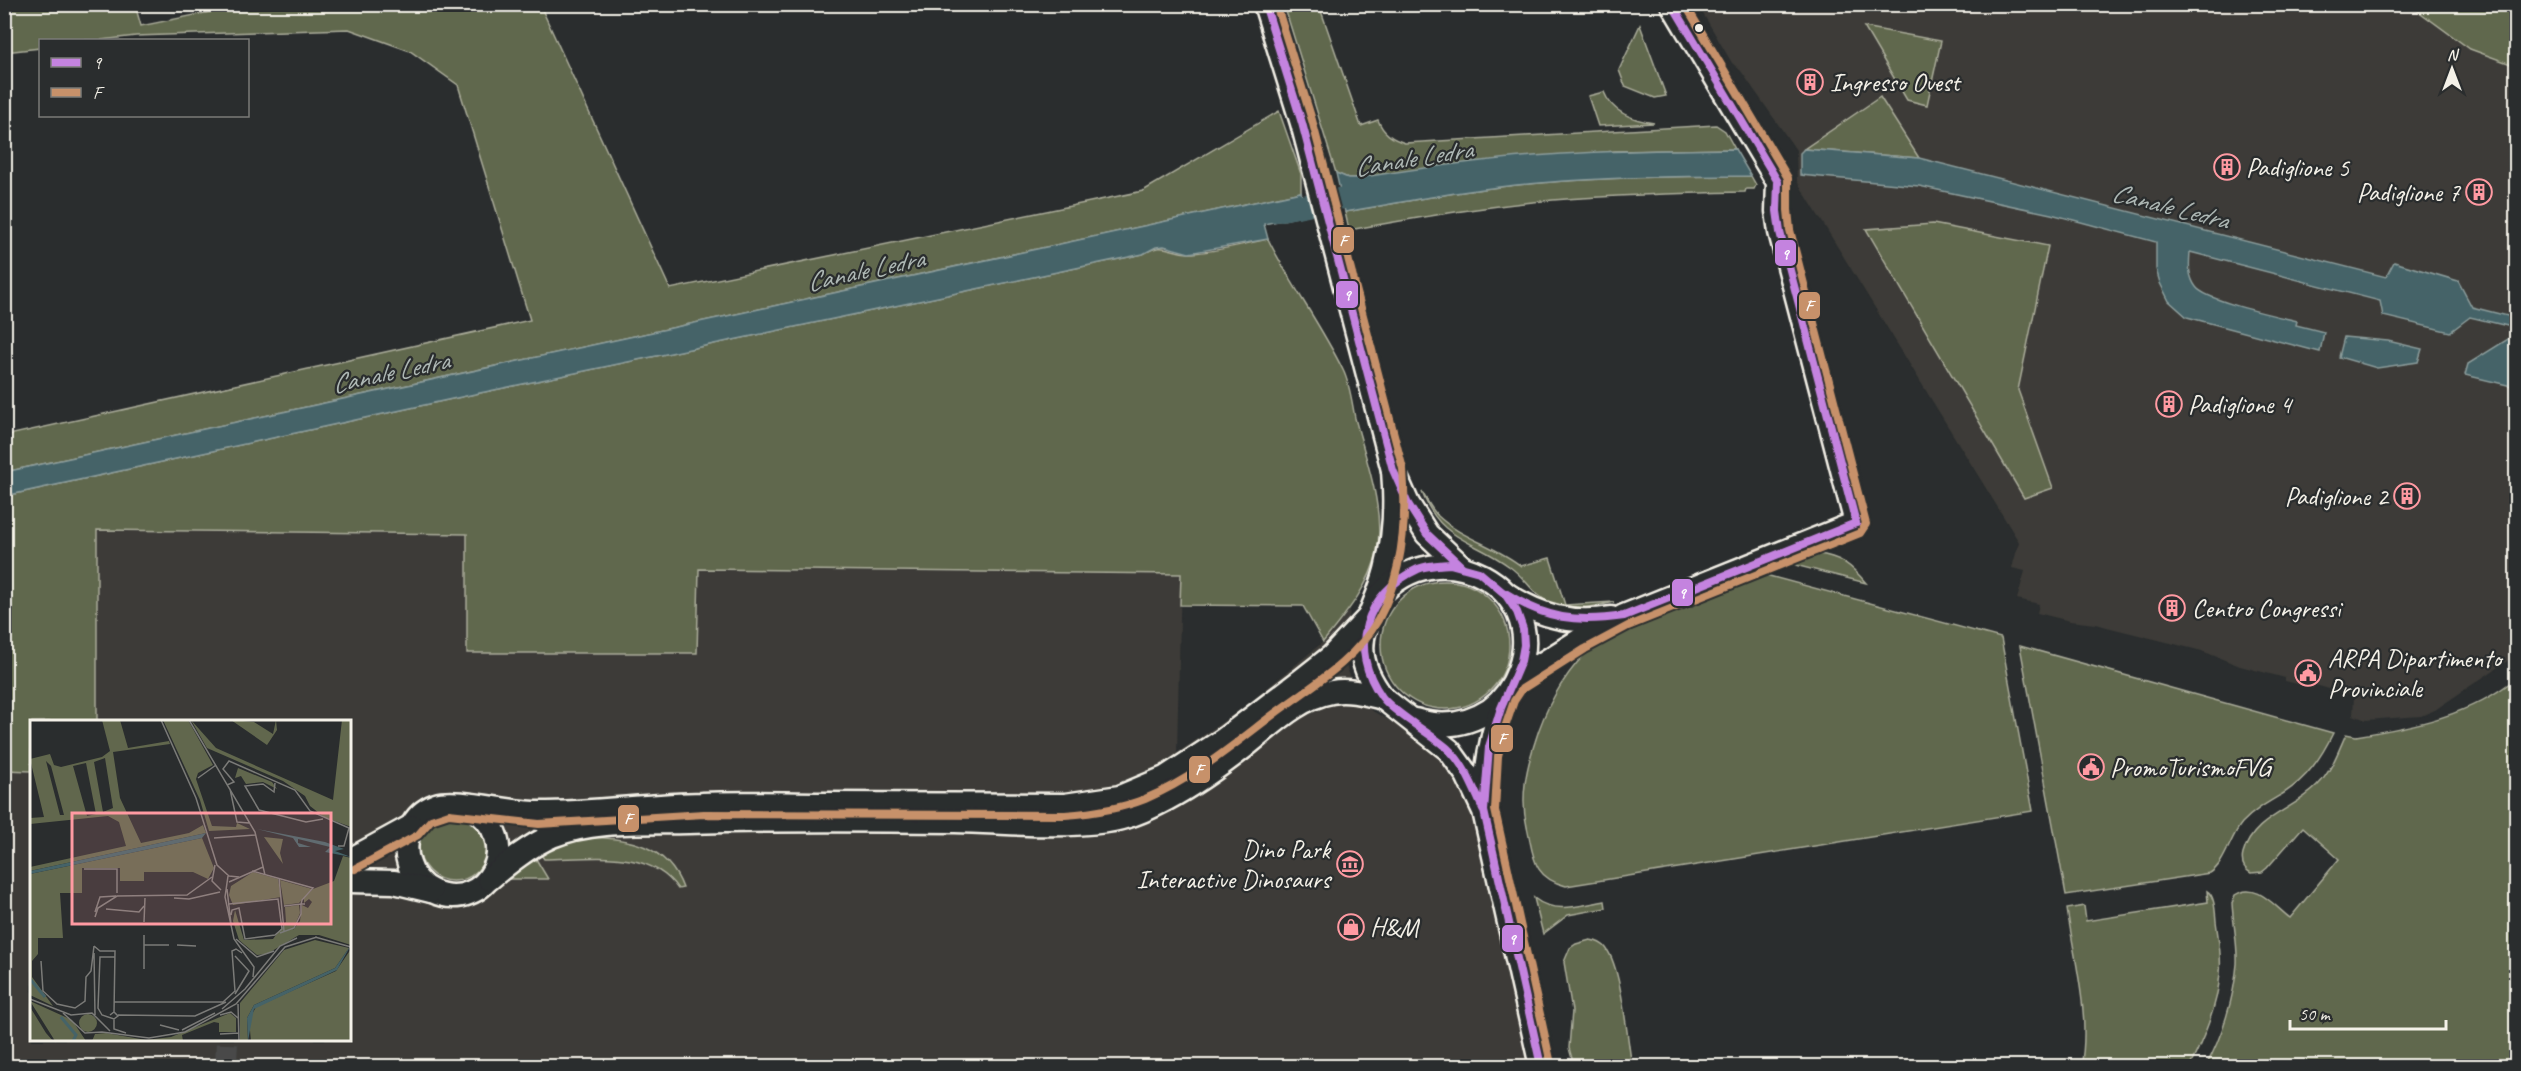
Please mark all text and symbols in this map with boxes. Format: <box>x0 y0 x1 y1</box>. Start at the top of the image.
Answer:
unlabelled marker <box>1693 22 1705 34</box>
legend <box>39 39 249 117</box>
north arrow <box>2422 39 2482 99</box>
text: N <box>2447 45 2460 65</box>
text: 9 <box>93 52 103 74</box>
place label: Ingresso Ovest <box>1830 66 1962 99</box>
building icon: Ingresso Ovest <box>1795 67 1825 97</box>
text: F <box>93 82 105 104</box>
water label: Canale Ledra <box>1352 132 1476 184</box>
place label: Padiglione 5 <box>2246 151 2351 184</box>
building icon: Padiglione 5 <box>2212 152 2242 182</box>
water label: Canale Ledra <box>2108 175 2234 237</box>
place label: Padiglione 7 <box>2357 176 2461 209</box>
building icon: Padiglione 7 <box>2464 177 2494 207</box>
line badge: F <box>1332 226 1355 254</box>
text: F <box>1339 231 1350 251</box>
line badge: 9 <box>1774 239 1797 267</box>
water label: Canale Ledra <box>803 241 929 299</box>
text: 9 <box>1781 244 1790 264</box>
line badge: 9 <box>1335 280 1359 309</box>
text: 9 <box>1343 285 1352 305</box>
line badge: F <box>1798 291 1821 320</box>
text: F <box>1805 296 1816 316</box>
water label: Canale Ledra <box>328 343 454 401</box>
place label: Padiglione 4 <box>2188 388 2294 421</box>
building icon: Padiglione 4 <box>2154 389 2184 419</box>
place label: Padiglione 2 <box>2285 480 2390 513</box>
building icon: Padiglione 2 <box>2392 481 2422 511</box>
line badge: 9 <box>1671 578 1694 607</box>
text: 9 <box>1678 583 1687 603</box>
place label: Centro Congressi <box>2192 592 2344 625</box>
building icon: Centro Congressi <box>2157 593 2187 623</box>
place label: ARPA Dipartimento Provinciale <box>2328 642 2504 705</box>
public building icon: ARPA Dipartimento Provinciale <box>2293 658 2323 688</box>
inset map <box>30 720 351 1041</box>
line badge: F <box>1490 724 1514 753</box>
text: F <box>1498 729 1509 749</box>
place label: PromoTurismoFVG <box>2110 751 2274 784</box>
public building icon: PromoTurismoFVG <box>2076 752 2106 782</box>
line badge: F <box>1188 755 1211 784</box>
text: F <box>1195 760 1206 780</box>
line badge: F <box>617 804 640 833</box>
text: F <box>624 809 635 829</box>
place label: Dino Park Interactive Dinosaurs <box>1136 833 1333 896</box>
museum icon: Dino Park Interactive Dinosaurs <box>1335 849 1365 879</box>
place label: H&M <box>1370 911 1420 944</box>
shop icon: H&M <box>1336 912 1366 942</box>
line badge: 9 <box>1501 924 1524 953</box>
text: 9 <box>1508 929 1517 949</box>
scale bar <box>2290 993 2446 1031</box>
text: 50 m <box>2299 1003 2332 1025</box>

